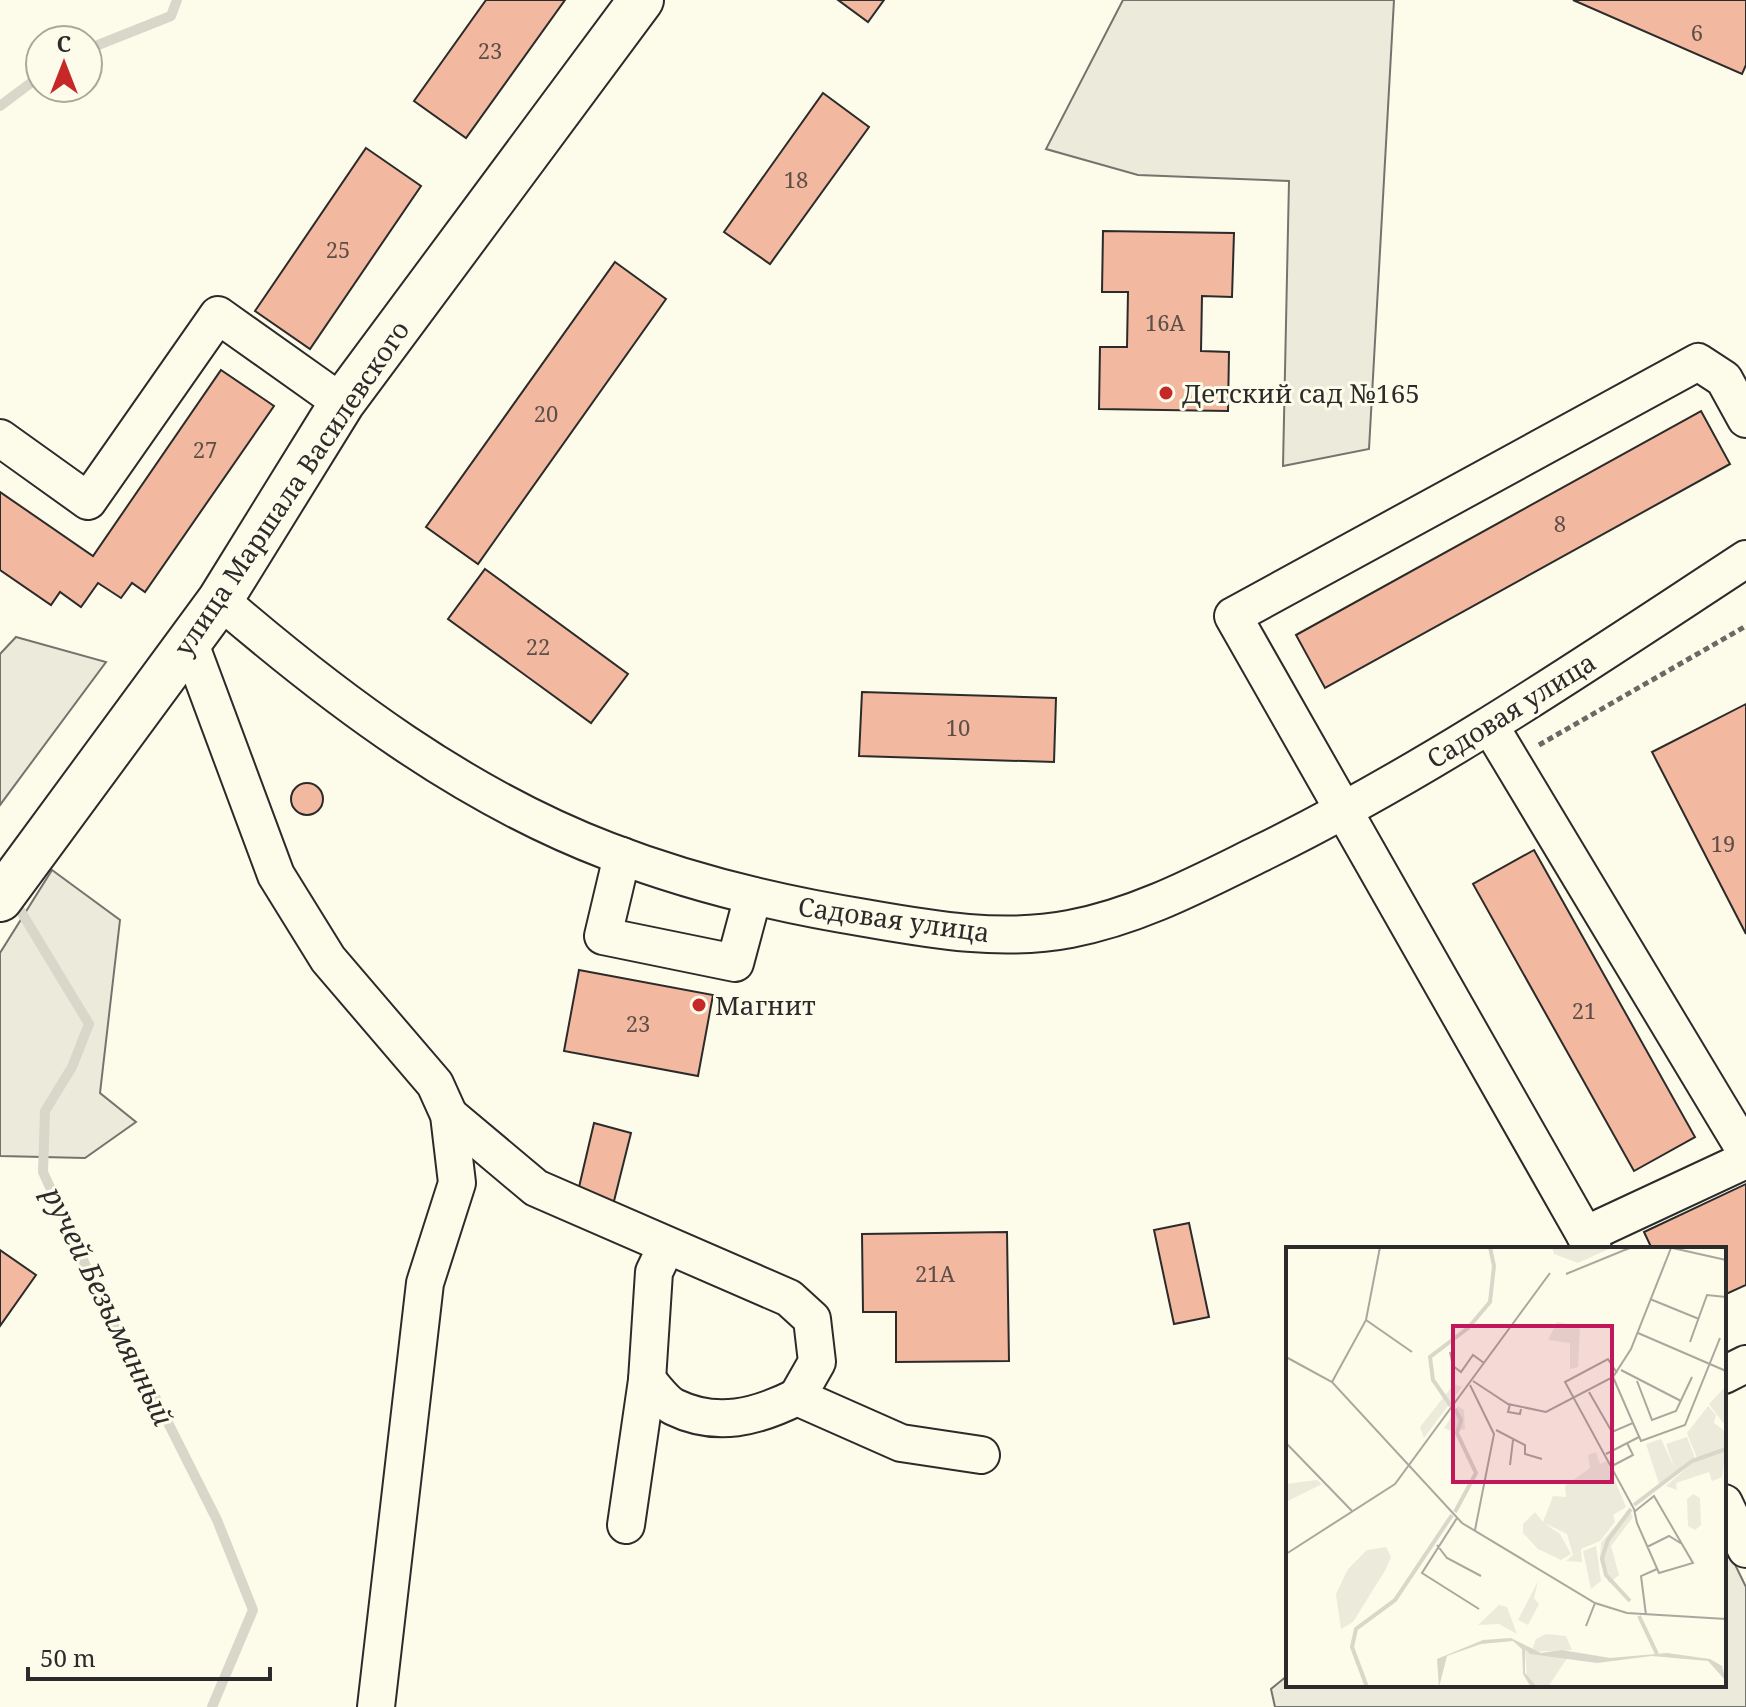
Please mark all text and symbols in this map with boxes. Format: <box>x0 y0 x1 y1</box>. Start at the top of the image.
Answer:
house number: 6 <box>1691 17 1703 47</box>
north arrow <box>24 24 104 104</box>
text: С <box>57 28 71 58</box>
house number: 23 <box>478 35 502 65</box>
house number: 18 <box>784 164 808 194</box>
house number: 25 <box>326 234 350 264</box>
house number: 16А <box>1145 307 1186 337</box>
street label: улица Маршала Василевского <box>165 313 417 663</box>
place label: Детский сад №165 <box>1182 375 1420 411</box>
marker: Детский сад №165 <box>1157 384 1175 402</box>
house number: 20 <box>534 398 558 428</box>
house number: 27 <box>193 434 217 464</box>
house number: 8 <box>1554 508 1566 538</box>
house number: 22 <box>526 631 550 661</box>
street label: Садовая улица <box>1420 644 1602 776</box>
house number: 10 <box>946 712 970 742</box>
house number: 19 <box>1711 828 1735 858</box>
street label: Садовая улица <box>796 888 992 950</box>
place label: Магнит <box>715 987 816 1023</box>
house number: 21 <box>1572 995 1596 1025</box>
marker: Магнит <box>690 996 708 1014</box>
house number: 23 <box>626 1008 650 1038</box>
water label: ручей Безымянный <box>34 1179 184 1432</box>
inset map <box>1286 1247 1726 1687</box>
house number: 21А <box>915 1258 956 1288</box>
scale bar <box>28 1631 270 1681</box>
text: 50 m <box>40 1641 96 1674</box>

